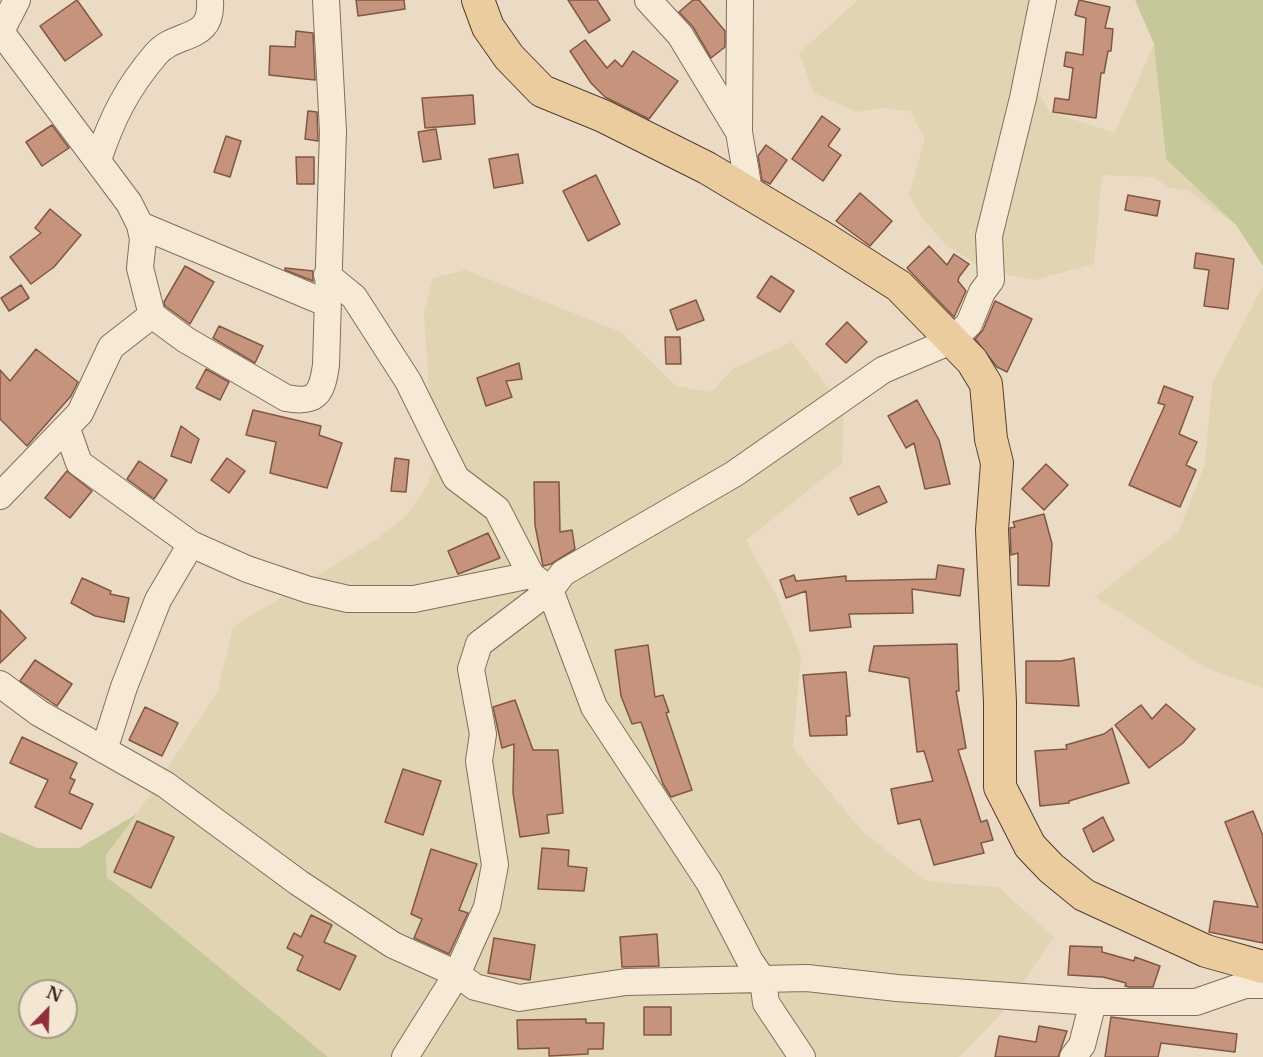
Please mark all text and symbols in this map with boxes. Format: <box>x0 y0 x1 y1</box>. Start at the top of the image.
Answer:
north arrow <box>18 979 78 1039</box>
text: N <box>43 982 65 1006</box>

